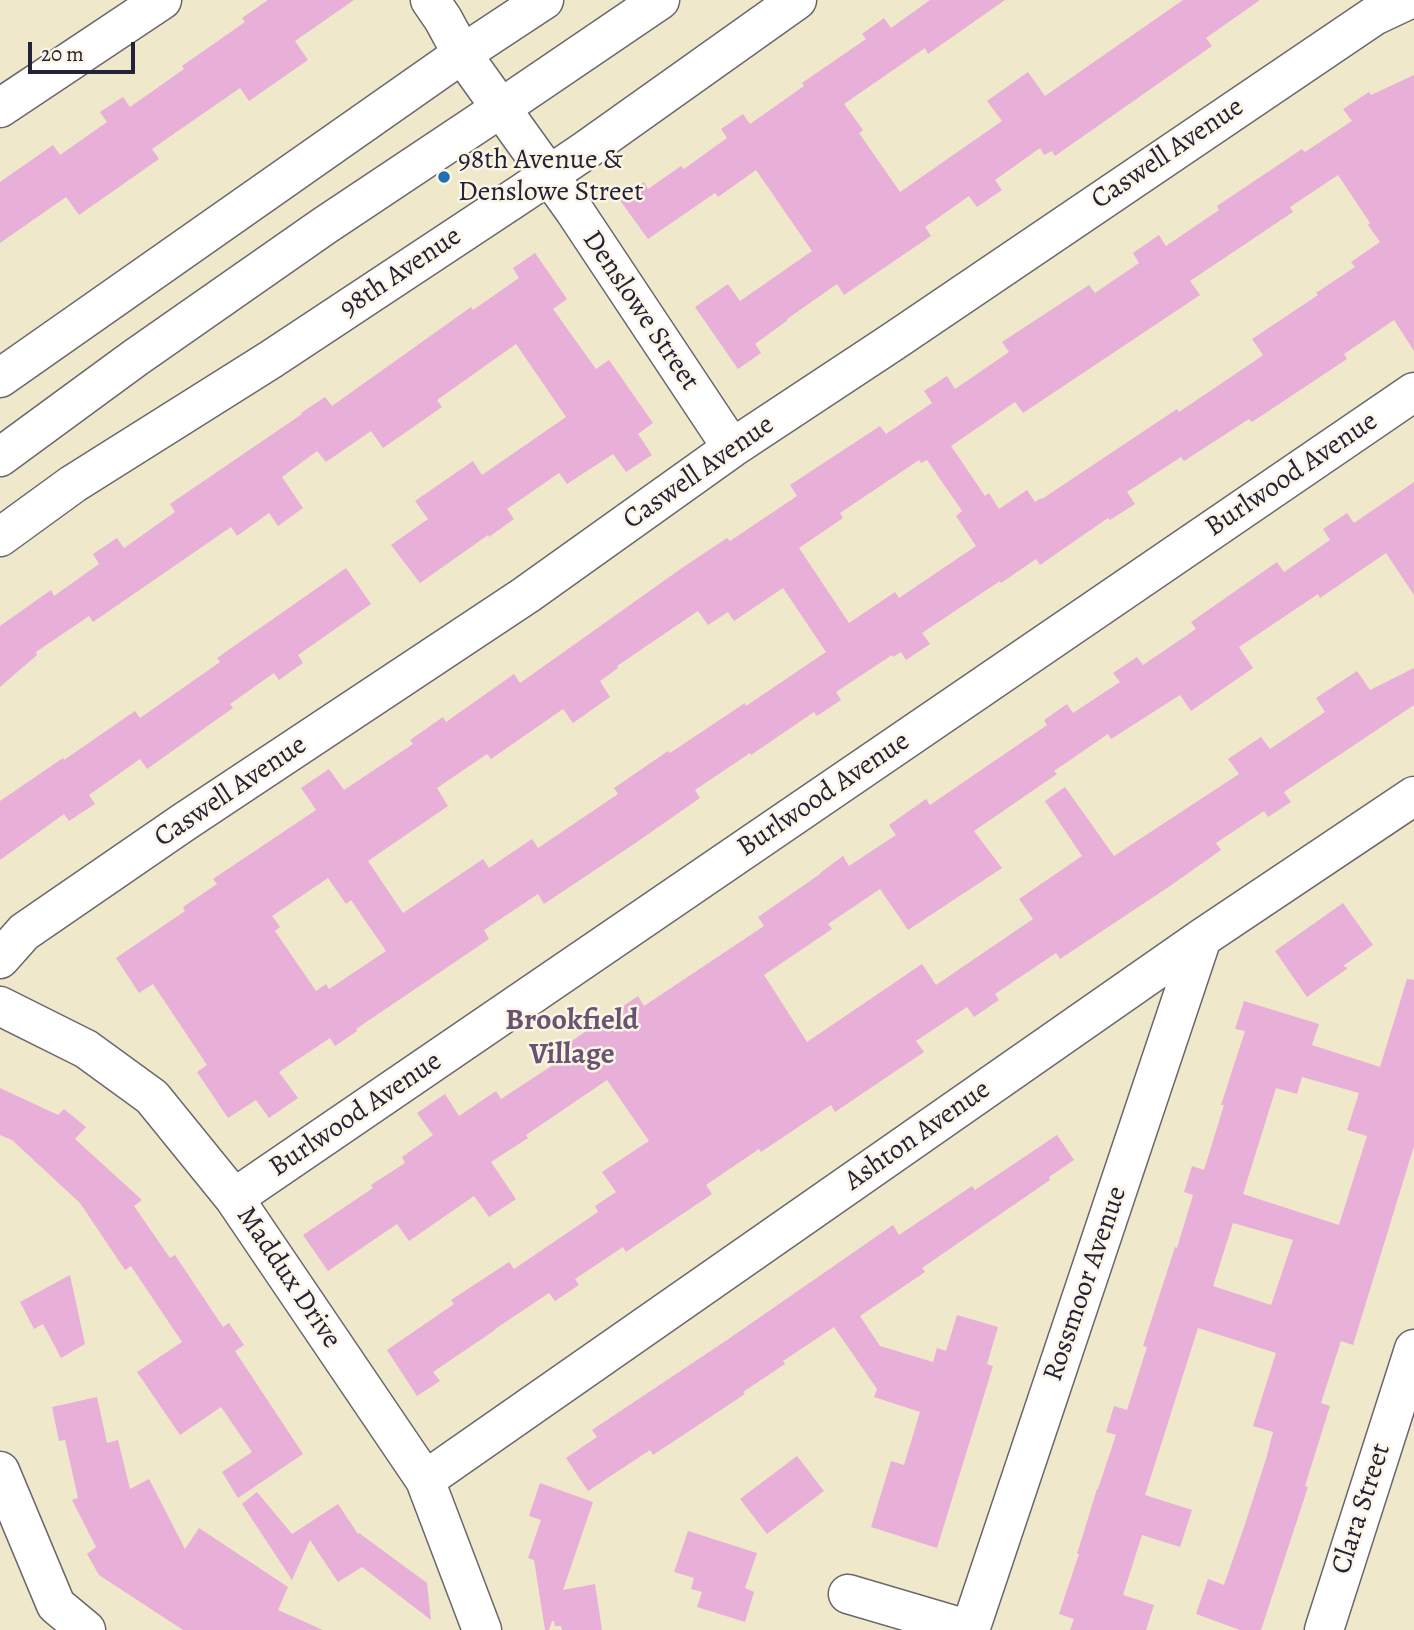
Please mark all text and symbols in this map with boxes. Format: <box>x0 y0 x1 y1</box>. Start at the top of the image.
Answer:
scale bar <box>32 28 138 72</box>
text: 20 m <box>41 40 84 68</box>
street label: Caswell Avenue <box>1086 91 1250 217</box>
place label: 98th Avenue & Denslowe Street <box>458 144 643 210</box>
marker: 98th Avenue & Denslowe Street <box>436 169 452 185</box>
street label: 98th Avenue <box>334 220 468 326</box>
street label: Denslowe Street <box>574 225 706 397</box>
street label: Burlwood Avenue <box>1199 405 1385 545</box>
street label: Caswell Avenue <box>617 409 781 537</box>
street label: Burlwood Avenue <box>731 725 917 865</box>
street label: Caswell Avenue <box>149 729 313 855</box>
district label: Brookfield Village <box>505 1004 639 1074</box>
street label: Burlwood Avenue <box>263 1045 449 1185</box>
street label: Ashton Avenue <box>839 1073 997 1199</box>
street label: Rossmoor Avenue <box>1037 1182 1135 1386</box>
street label: Maddux Drive <box>228 1201 348 1355</box>
street label: Clara Street <box>1325 1439 1399 1579</box>

